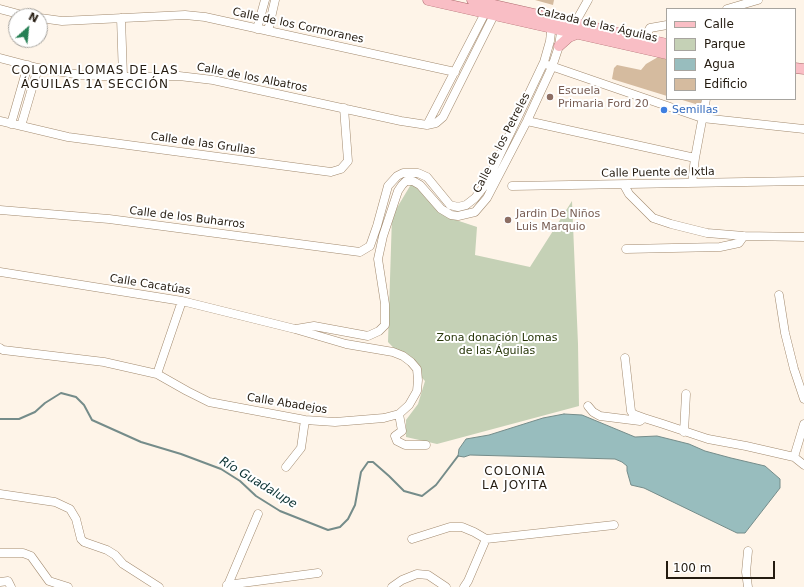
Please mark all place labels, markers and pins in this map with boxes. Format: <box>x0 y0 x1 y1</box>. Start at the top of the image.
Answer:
place label: Escuela Primaria Ford 20 <box>558 84 649 110</box>
marker: Escuela Primaria Ford 20 <box>545 92 555 102</box>
place label: Semillas <box>672 103 718 117</box>
marker: Semillas <box>659 105 669 115</box>
place label: Jardin De Niños Luis Marquio <box>516 207 600 233</box>
marker: Jardin De Niños Luis Marquio <box>503 215 513 225</box>

